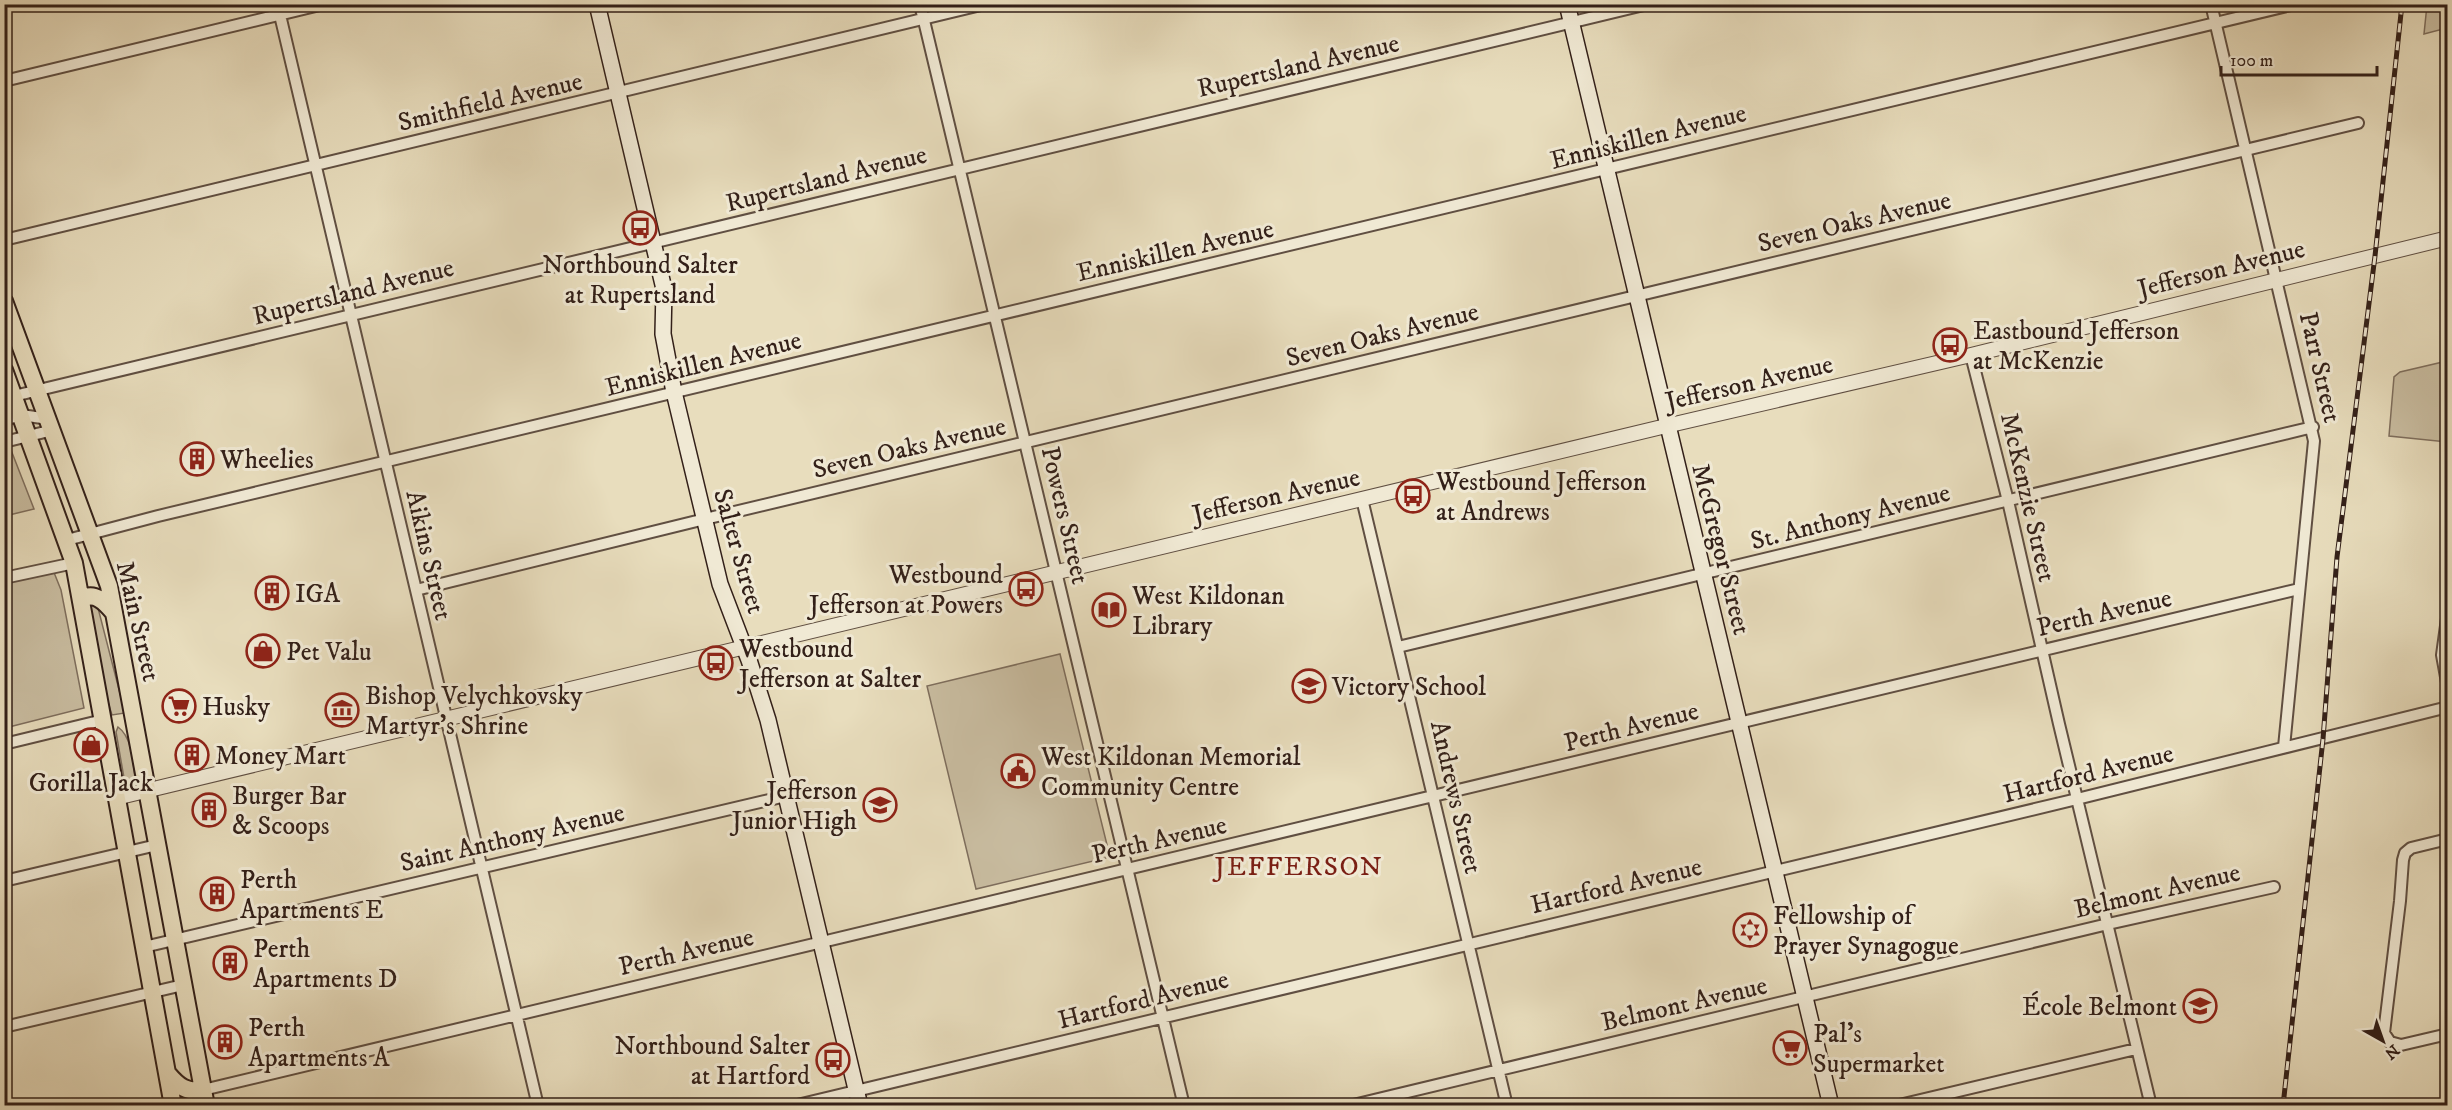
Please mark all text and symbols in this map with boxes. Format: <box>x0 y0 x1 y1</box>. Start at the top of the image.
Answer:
street label: Rupertsland Avenue <box>1194 27 1403 106</box>
scale bar <box>2221 39 2377 77</box>
text: 100 m <box>2230 50 2273 72</box>
street label: Smithfield Avenue <box>395 65 586 140</box>
street label: Enniskillen Avenue <box>1547 97 1750 178</box>
street label: Rupertsland Avenue <box>722 138 930 220</box>
street label: Seven Oaks Avenue <box>1755 184 1954 261</box>
bus stop icon: Northbound Salter at Rupertsland <box>622 210 658 246</box>
street label: Enniskillen Avenue <box>1074 213 1277 290</box>
street label: Jefferson Avenue <box>2132 233 2308 307</box>
place label: Northbound Salter at Rupertsland <box>542 249 738 312</box>
street label: Rupertsland Avenue <box>249 251 457 333</box>
street label: Seven Oaks Avenue <box>1283 296 1482 375</box>
street label: Parr Street <box>2291 309 2348 426</box>
place label: Eastbound Jefferson at McKenzie <box>1973 315 2180 378</box>
street label: Enniskillen Avenue <box>602 324 805 405</box>
bus stop icon: Eastbound Jefferson at McKenzie <box>1932 327 1968 363</box>
street label: Jefferson Avenue <box>1660 348 1836 419</box>
street label: Seven Oaks Avenue <box>810 410 1009 487</box>
street label: McKenzie Street <box>1992 410 2063 585</box>
building icon: Wheelies <box>179 441 215 477</box>
street label: Powers Street <box>1033 443 1096 587</box>
place label: Wheelies <box>219 444 314 477</box>
street label: McGregor Street <box>1683 460 1758 638</box>
street label: Jefferson Avenue <box>1187 461 1363 532</box>
place label: Westbound Jefferson at Andrews <box>1435 466 1647 529</box>
street label: St. Anthony Avenue <box>1747 477 1954 558</box>
bus stop icon: Westbound Jefferson at Andrews <box>1395 478 1431 514</box>
street label: Salter Street <box>705 485 772 618</box>
street label: Aikins Street <box>398 487 459 623</box>
street label: Main Street <box>108 558 167 685</box>
place label: Westbound Jefferson at Powers <box>807 559 1003 622</box>
bus stop icon: Westbound Jefferson at Powers <box>1008 571 1044 607</box>
building icon: IGA <box>254 575 290 611</box>
place label: IGA <box>295 578 341 611</box>
place label: West Kildonan Library <box>1131 580 1285 643</box>
street label: Perth Avenue <box>2034 582 2175 645</box>
library icon: West Kildonan Library <box>1091 592 1127 628</box>
shop icon: Pet Valu <box>245 633 281 669</box>
place label: Westbound Jefferson at Salter <box>737 633 921 696</box>
place label: Pet Valu <box>286 636 372 669</box>
bus stop icon: Westbound Jefferson at Salter <box>698 645 734 681</box>
school or university icon: Victory School <box>1291 668 1327 704</box>
place label: Victory School <box>1331 671 1486 704</box>
place label: Bishop Velychkovsky Martyr’s Shrine <box>365 680 583 743</box>
supermarket icon: Husky <box>161 688 197 724</box>
place label: Husky <box>202 691 271 724</box>
museum icon: Bishop Velychkovsky Martyr’s Shrine <box>324 692 360 728</box>
street label: Perth Avenue <box>1561 695 1702 760</box>
street label: Andrews Street <box>1422 718 1489 877</box>
shop icon: Gorilla Jack <box>73 727 109 763</box>
building icon: Money Mart <box>174 737 210 773</box>
street label: Hartford Avenue <box>2000 737 2177 812</box>
place label: Money Mart <box>215 740 346 773</box>
place label: West Kildonan Memorial Community Centre <box>1040 741 1301 804</box>
public building icon: West Kildonan Memorial Community Centre <box>1000 753 1036 789</box>
place label: Gorilla Jack <box>29 767 153 800</box>
place label: Jefferson Junior High <box>730 775 857 838</box>
place label: Burger Bar & Scoops <box>232 780 347 843</box>
school or university icon: Jefferson Junior High <box>862 787 898 823</box>
building icon: Burger Bar & Scoops <box>191 792 227 828</box>
street label: Saint Anthony Avenue <box>397 797 628 880</box>
street label: Perth Avenue <box>1089 809 1230 872</box>
district label: JEFFERSON <box>1212 850 1383 884</box>
street label: Hartford Avenue <box>1528 851 1705 922</box>
street label: Belmont Avenue <box>2071 856 2244 927</box>
place label: Perth Apartments E <box>240 864 383 927</box>
building icon: Perth Apartments E <box>199 876 235 912</box>
place label: Fellowship of Prayer Synagogue <box>1773 900 1959 963</box>
synagogue icon: Fellowship of Prayer Synagogue <box>1732 912 1768 948</box>
street label: Perth Avenue <box>616 921 757 984</box>
place label: Perth Apartments D <box>253 933 397 996</box>
building icon: Perth Apartments D <box>212 945 248 981</box>
street label: Hartford Avenue <box>1055 963 1232 1038</box>
street label: Belmont Avenue <box>1598 969 1771 1040</box>
school or university icon: École Belmont <box>2182 988 2218 1024</box>
place label: École Belmont <box>2022 991 2177 1024</box>
north arrow <box>2353 1011 2413 1071</box>
place label: Perth Apartments A <box>248 1012 390 1075</box>
place label: Pal's Supermarket <box>1813 1018 1945 1081</box>
building icon: Perth Apartments A <box>207 1024 243 1060</box>
place label: Northbound Salter at Hartford <box>614 1030 810 1093</box>
supermarket icon: Pal's Supermarket <box>1772 1030 1808 1066</box>
text: N <box>2381 1040 2403 1064</box>
bus stop icon: Northbound Salter at Hartford <box>815 1042 851 1078</box>

